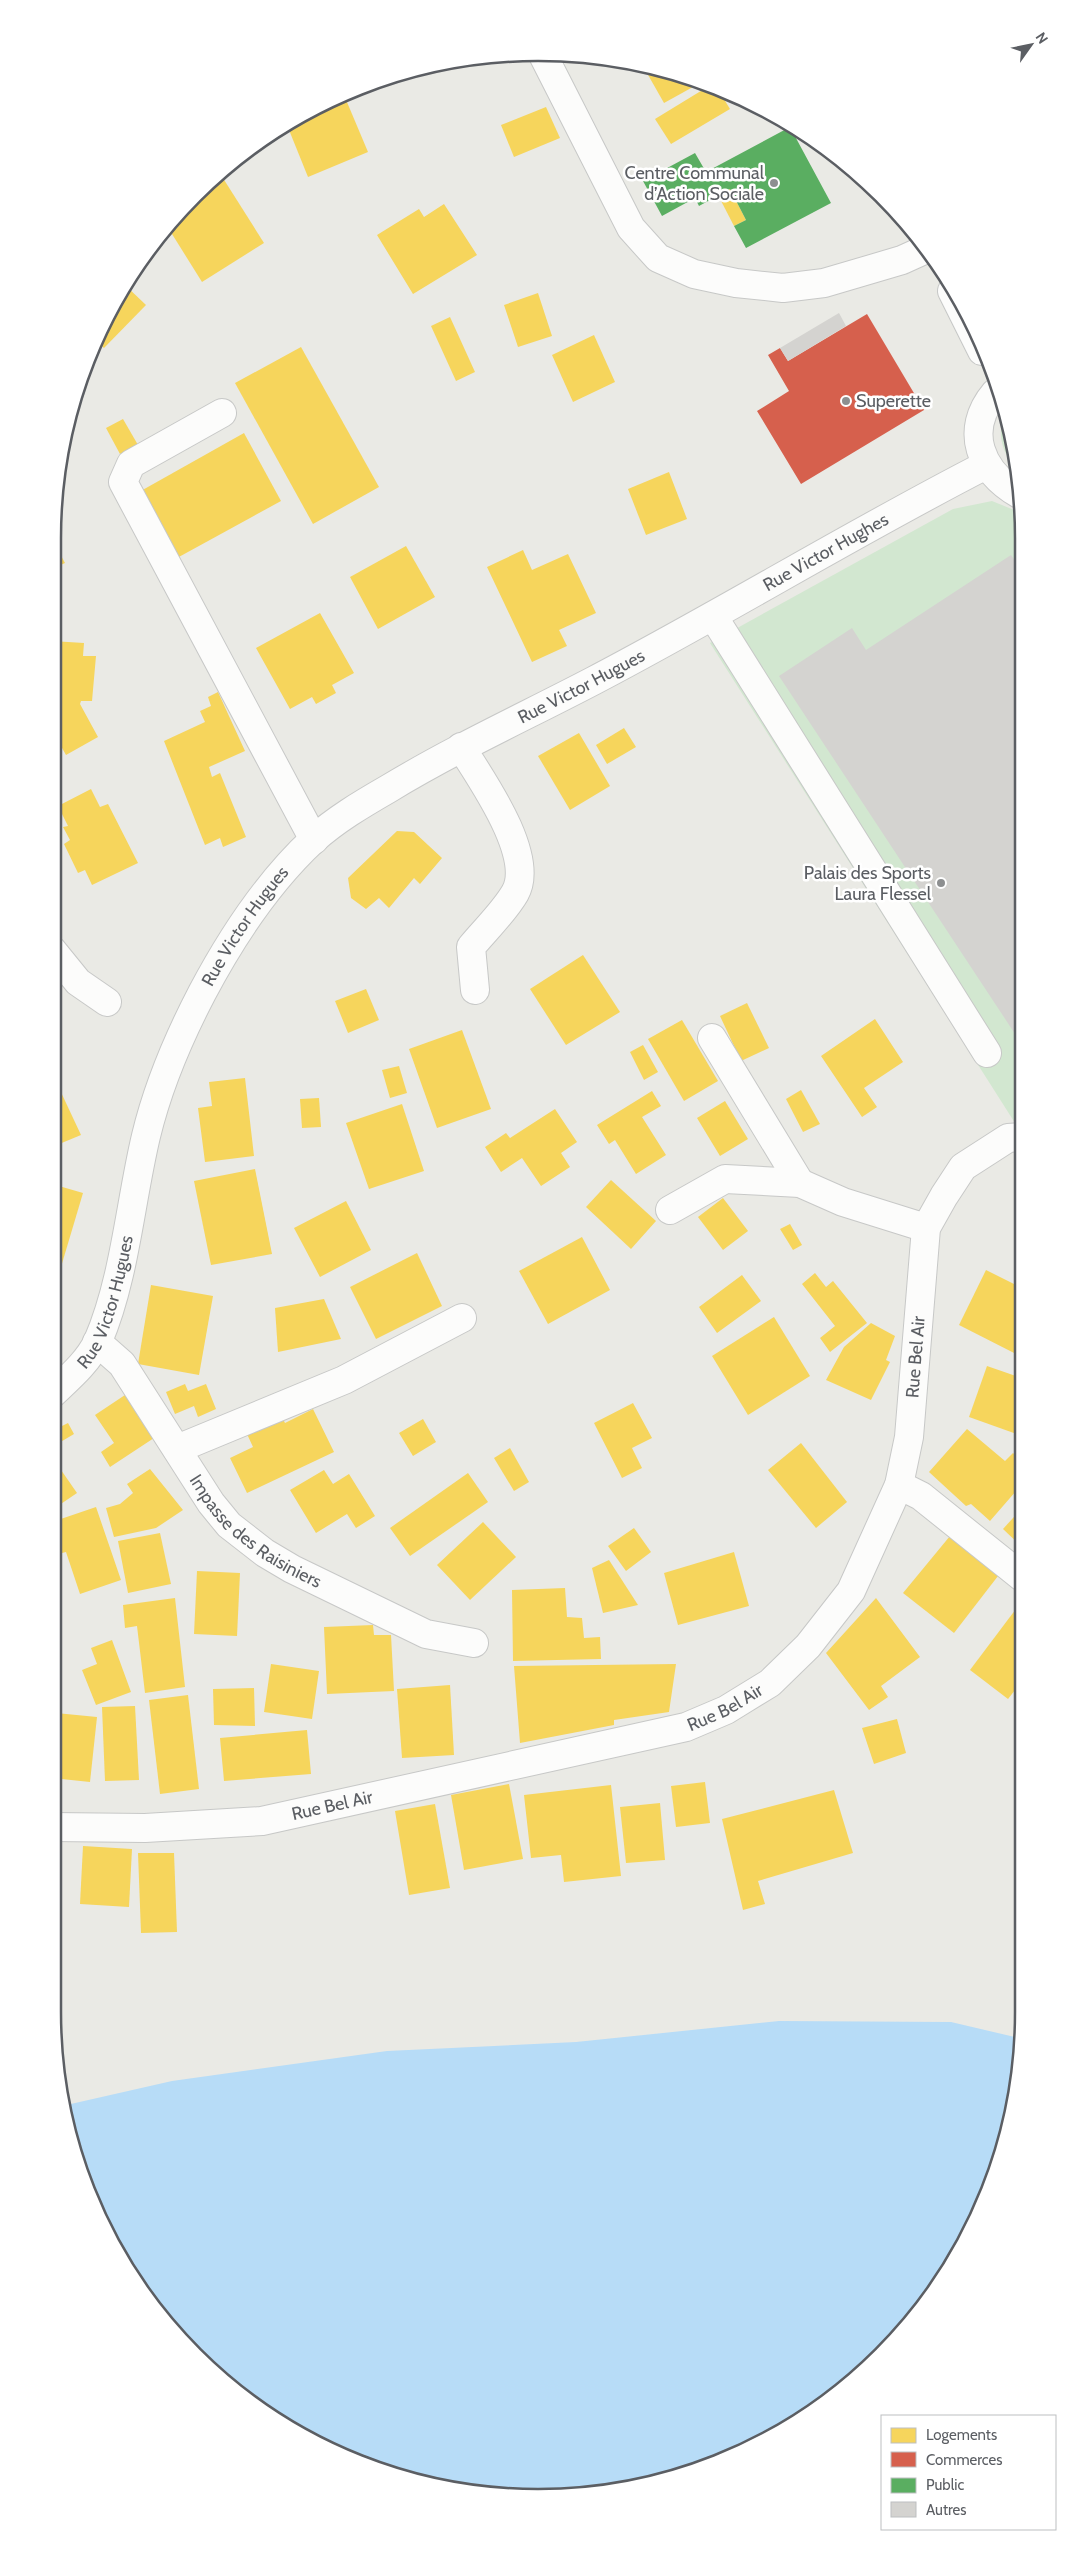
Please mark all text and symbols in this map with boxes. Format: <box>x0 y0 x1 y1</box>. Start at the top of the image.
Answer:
north arrow <box>1006 20 1056 70</box>
text: N <box>1032 29 1052 47</box>
place label: Centre Communal d’Action Sociale <box>625 162 765 205</box>
marker: Centre Communal d’Action Sociale <box>768 177 780 189</box>
place label: Superette <box>856 390 931 412</box>
marker: Superette <box>840 395 852 407</box>
street label: Rue Victor Hughes <box>759 508 892 596</box>
street label: Rue Victor Hugues <box>514 645 649 728</box>
street label: Rue Victor Hugues <box>197 862 293 990</box>
place label: Palais des Sports Laura Flessel <box>804 862 932 905</box>
marker: Palais des Sports Laura Flessel <box>935 877 947 889</box>
street label: Rue Victor Hugues <box>72 1234 138 1373</box>
street label: Rue Bel Air <box>901 1315 930 1399</box>
street label: Impasse des Raisiniers <box>185 1470 325 1593</box>
street label: Rue Bel Air <box>684 1679 767 1736</box>
street label: Rue Bel Air <box>290 1786 375 1825</box>
legend <box>881 2415 1056 2530</box>
text: Logements <box>926 2426 997 2444</box>
text: Commerces <box>926 2451 1002 2469</box>
text: Public <box>926 2476 964 2494</box>
text: Autres <box>926 2501 966 2519</box>

